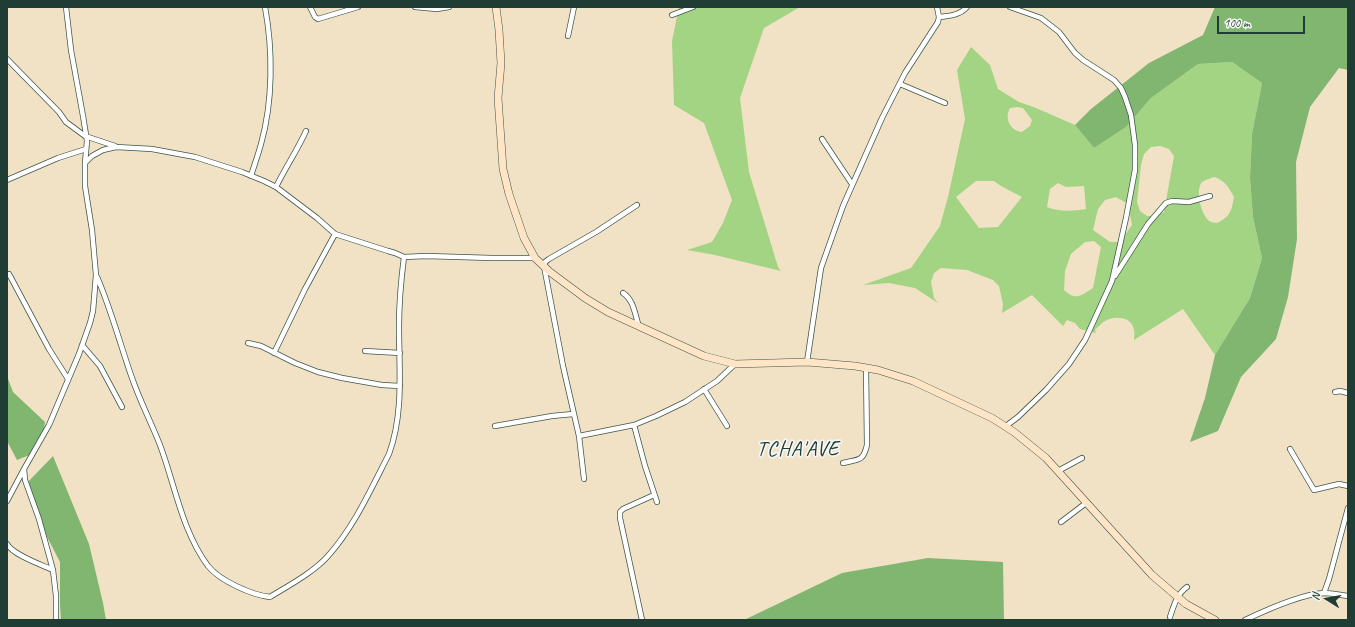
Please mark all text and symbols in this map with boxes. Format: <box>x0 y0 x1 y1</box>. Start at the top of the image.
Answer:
scale bar <box>1219 8 1307 34</box>
text: 100 m <box>1224 15 1250 31</box>
district label: TCHA'AVE <box>756 436 840 462</box>
north arrow <box>1307 579 1347 619</box>
text: N <box>1308 592 1323 601</box>

